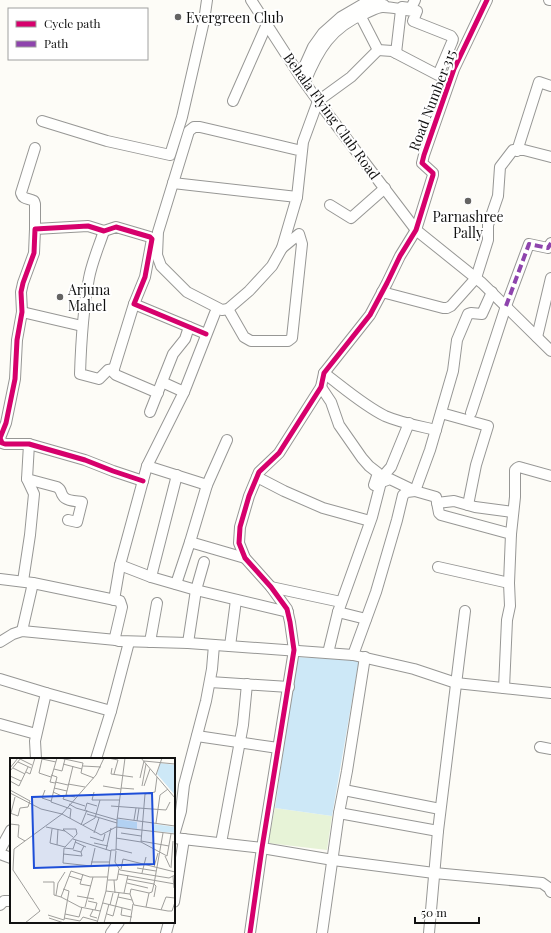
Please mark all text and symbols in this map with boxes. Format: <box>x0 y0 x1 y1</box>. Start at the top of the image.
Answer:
legend <box>8 8 148 60</box>
place label: Evergreen Club <box>186 8 284 27</box>
marker: Evergreen Club <box>173 12 183 22</box>
text: Cycle path <box>44 15 101 31</box>
text: Path <box>44 35 68 51</box>
street label: Road Number 315 <box>404 46 460 153</box>
street label: Behala Flying Club Road <box>280 49 384 183</box>
marker: Parnashree Pally <box>463 196 473 206</box>
place label: Parnashree Pally <box>432 207 504 242</box>
place label: Arjuna Mahel <box>67 280 110 315</box>
marker: Arjuna Mahel <box>55 292 65 302</box>
inset map <box>10 758 175 923</box>
scale bar <box>415 899 479 925</box>
text: 50 m <box>421 904 447 920</box>

